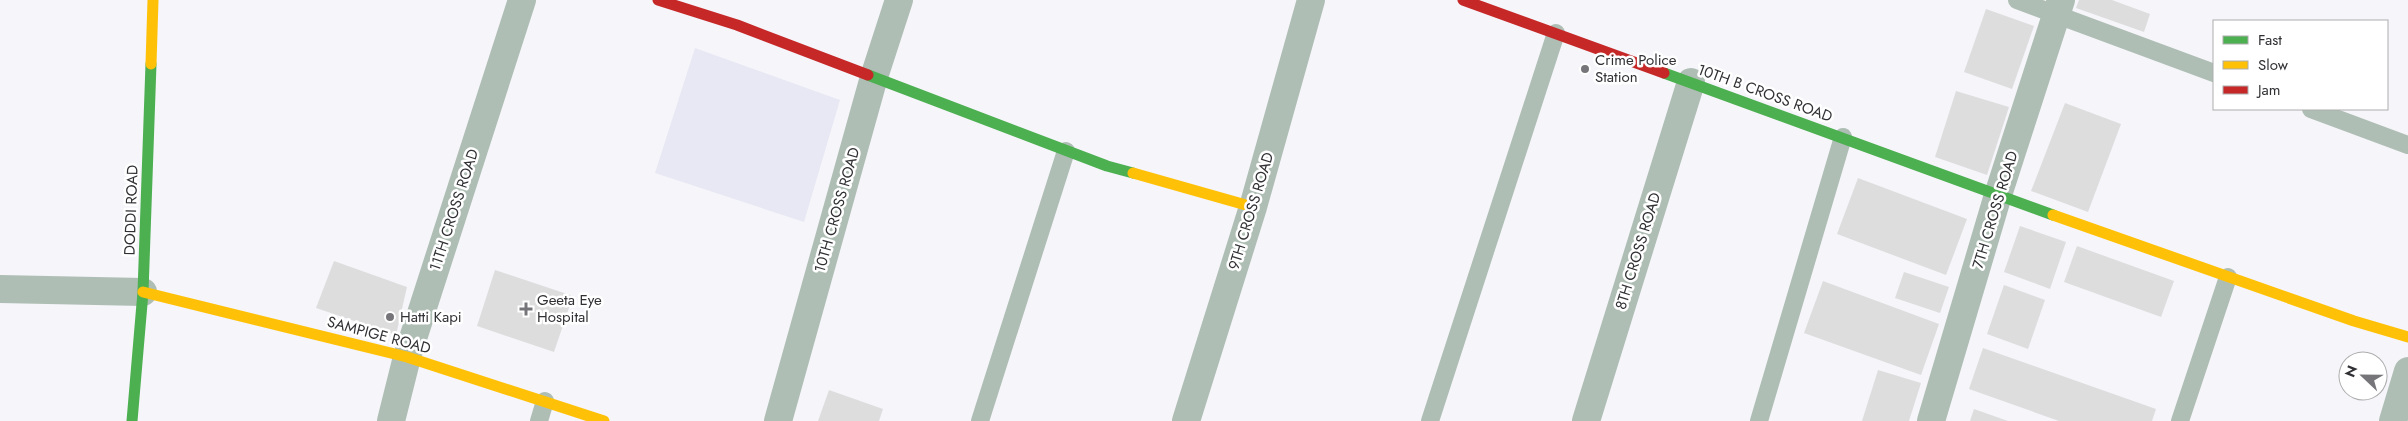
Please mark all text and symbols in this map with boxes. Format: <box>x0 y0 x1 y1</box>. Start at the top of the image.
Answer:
legend <box>2213 20 2388 110</box>
text: Fast <box>2258 29 2282 51</box>
place label: Crime Police Station <box>1595 49 1677 88</box>
text: Slow <box>2258 54 2289 76</box>
street label: 10TH B CROSS ROAD <box>1694 58 1836 128</box>
marker: Crime Police Station <box>1579 63 1591 75</box>
text: Jam <box>2256 79 2281 101</box>
street label: 10TH CROSS ROAD <box>809 145 865 275</box>
street label: 11TH CROSS ROAD <box>424 146 484 274</box>
street label: 7TH CROSS ROAD <box>1967 148 2023 272</box>
street label: 9TH CROSS ROAD <box>1223 150 1279 272</box>
street label: DODDI ROAD <box>118 164 144 256</box>
street label: 8TH CROSS ROAD <box>1610 190 1666 312</box>
place label: Geeta Eye Hospital <box>537 289 602 328</box>
marker: Geeta Eye Hospital <box>519 302 533 316</box>
place label: Hatti Kapi <box>400 306 462 328</box>
street label: SAMPIGE ROAD <box>325 311 433 359</box>
marker: Hatti Kapi <box>384 311 396 323</box>
north arrow <box>2338 351 2388 401</box>
text: N <box>2340 362 2362 380</box>

